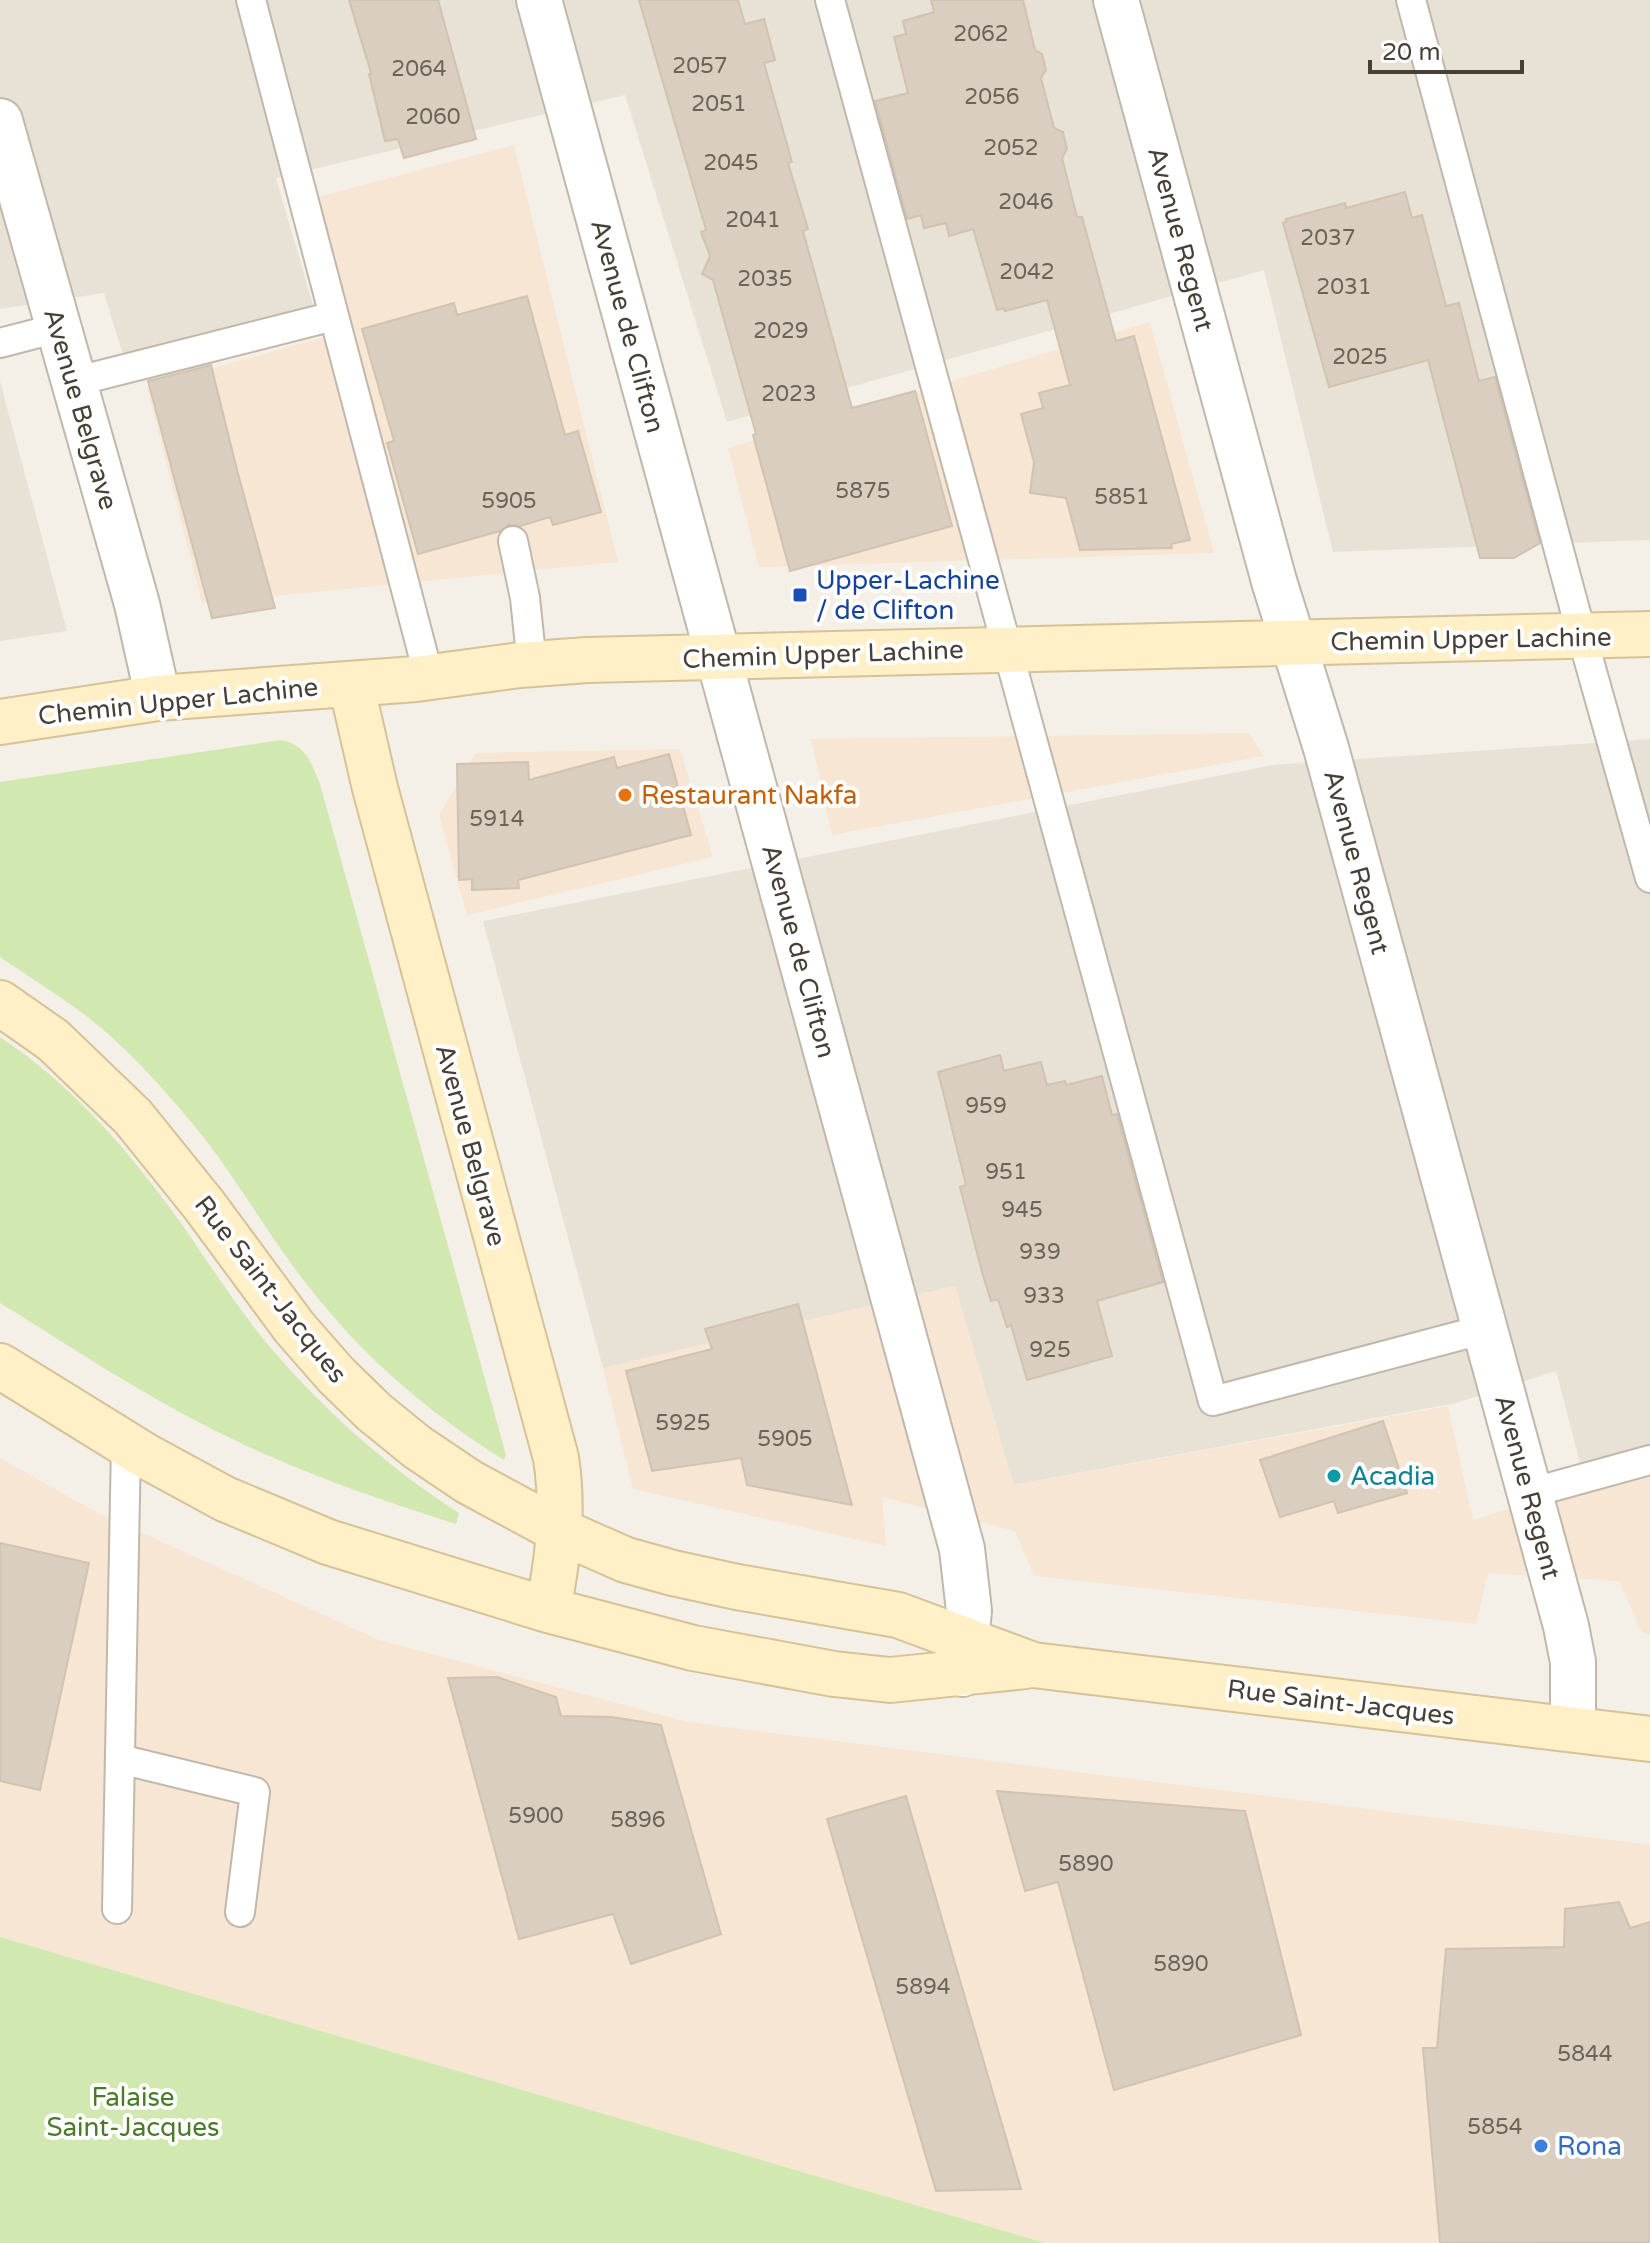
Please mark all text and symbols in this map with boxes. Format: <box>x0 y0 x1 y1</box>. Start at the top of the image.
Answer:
house number: 2062 <box>953 21 1009 47</box>
scale bar <box>1370 24 1522 74</box>
text: 20 m <box>1382 38 1440 67</box>
house number: 2057 <box>672 53 728 79</box>
house number: 2064 <box>391 56 447 82</box>
house number: 2056 <box>964 84 1020 110</box>
house number: 2051 <box>691 91 747 117</box>
house number: 2060 <box>405 104 461 130</box>
house number: 2052 <box>983 135 1039 161</box>
street label: Avenue Regent <box>1141 144 1220 335</box>
house number: 2045 <box>703 150 759 176</box>
house number: 2046 <box>998 189 1054 215</box>
house number: 2041 <box>725 207 781 233</box>
street label: Avenue de Clifton <box>584 216 671 436</box>
house number: 2037 <box>1300 225 1356 251</box>
house number: 2042 <box>999 259 1055 285</box>
house number: 2035 <box>737 266 793 292</box>
house number: 2031 <box>1316 274 1372 300</box>
street label: Avenue Belgrave <box>37 305 124 513</box>
house number: 2029 <box>753 318 809 344</box>
house number: 2025 <box>1332 344 1388 370</box>
house number: 2023 <box>761 381 817 407</box>
house number: 5875 <box>835 478 891 504</box>
house number: 5851 <box>1094 484 1150 510</box>
house number: 5905 <box>481 488 537 514</box>
place label: Upper-Lachine / de Clifton <box>816 565 1000 626</box>
marker: Upper-Lachine / de Clifton <box>791 586 809 604</box>
street label: Chemin Upper Lachine <box>1330 622 1612 657</box>
street label: Chemin Upper Lachine <box>682 634 964 675</box>
street label: Chemin Upper Lachine <box>37 671 320 732</box>
street label: Avenue Regent <box>1317 767 1396 958</box>
place label: Restaurant Nakfa <box>641 780 857 811</box>
marker: Restaurant Nakfa <box>616 786 634 804</box>
house number: 5914 <box>469 806 525 832</box>
street label: Avenue de Clifton <box>755 841 842 1061</box>
street label: Avenue Belgrave <box>429 1041 512 1250</box>
house number: 959 <box>965 1093 1007 1119</box>
house number: 951 <box>985 1159 1027 1185</box>
street label: Rue Saint-Jacques <box>188 1190 353 1389</box>
house number: 945 <box>1001 1197 1043 1223</box>
house number: 939 <box>1019 1239 1061 1265</box>
house number: 933 <box>1023 1283 1065 1309</box>
house number: 925 <box>1029 1337 1071 1363</box>
street label: Avenue Regent <box>1488 1392 1567 1583</box>
house number: 5925 <box>655 1410 711 1436</box>
house number: 5905 <box>757 1426 813 1452</box>
place label: Acadia <box>1350 1461 1435 1492</box>
marker: Acadia <box>1325 1467 1343 1485</box>
street label: Rue Saint-Jacques <box>1225 1673 1456 1732</box>
house number: 5900 <box>508 1803 564 1829</box>
house number: 5896 <box>610 1807 666 1833</box>
house number: 5890 <box>1058 1851 1114 1877</box>
house number: 5890 <box>1153 1951 1209 1977</box>
house number: 5894 <box>895 1974 951 2000</box>
house number: 5844 <box>1557 2041 1613 2067</box>
park label: Falaise Saint-Jacques <box>46 2082 220 2143</box>
house number: 5854 <box>1467 2114 1523 2140</box>
place label: Rona <box>1557 2131 1622 2162</box>
marker: Rona <box>1532 2137 1550 2155</box>

